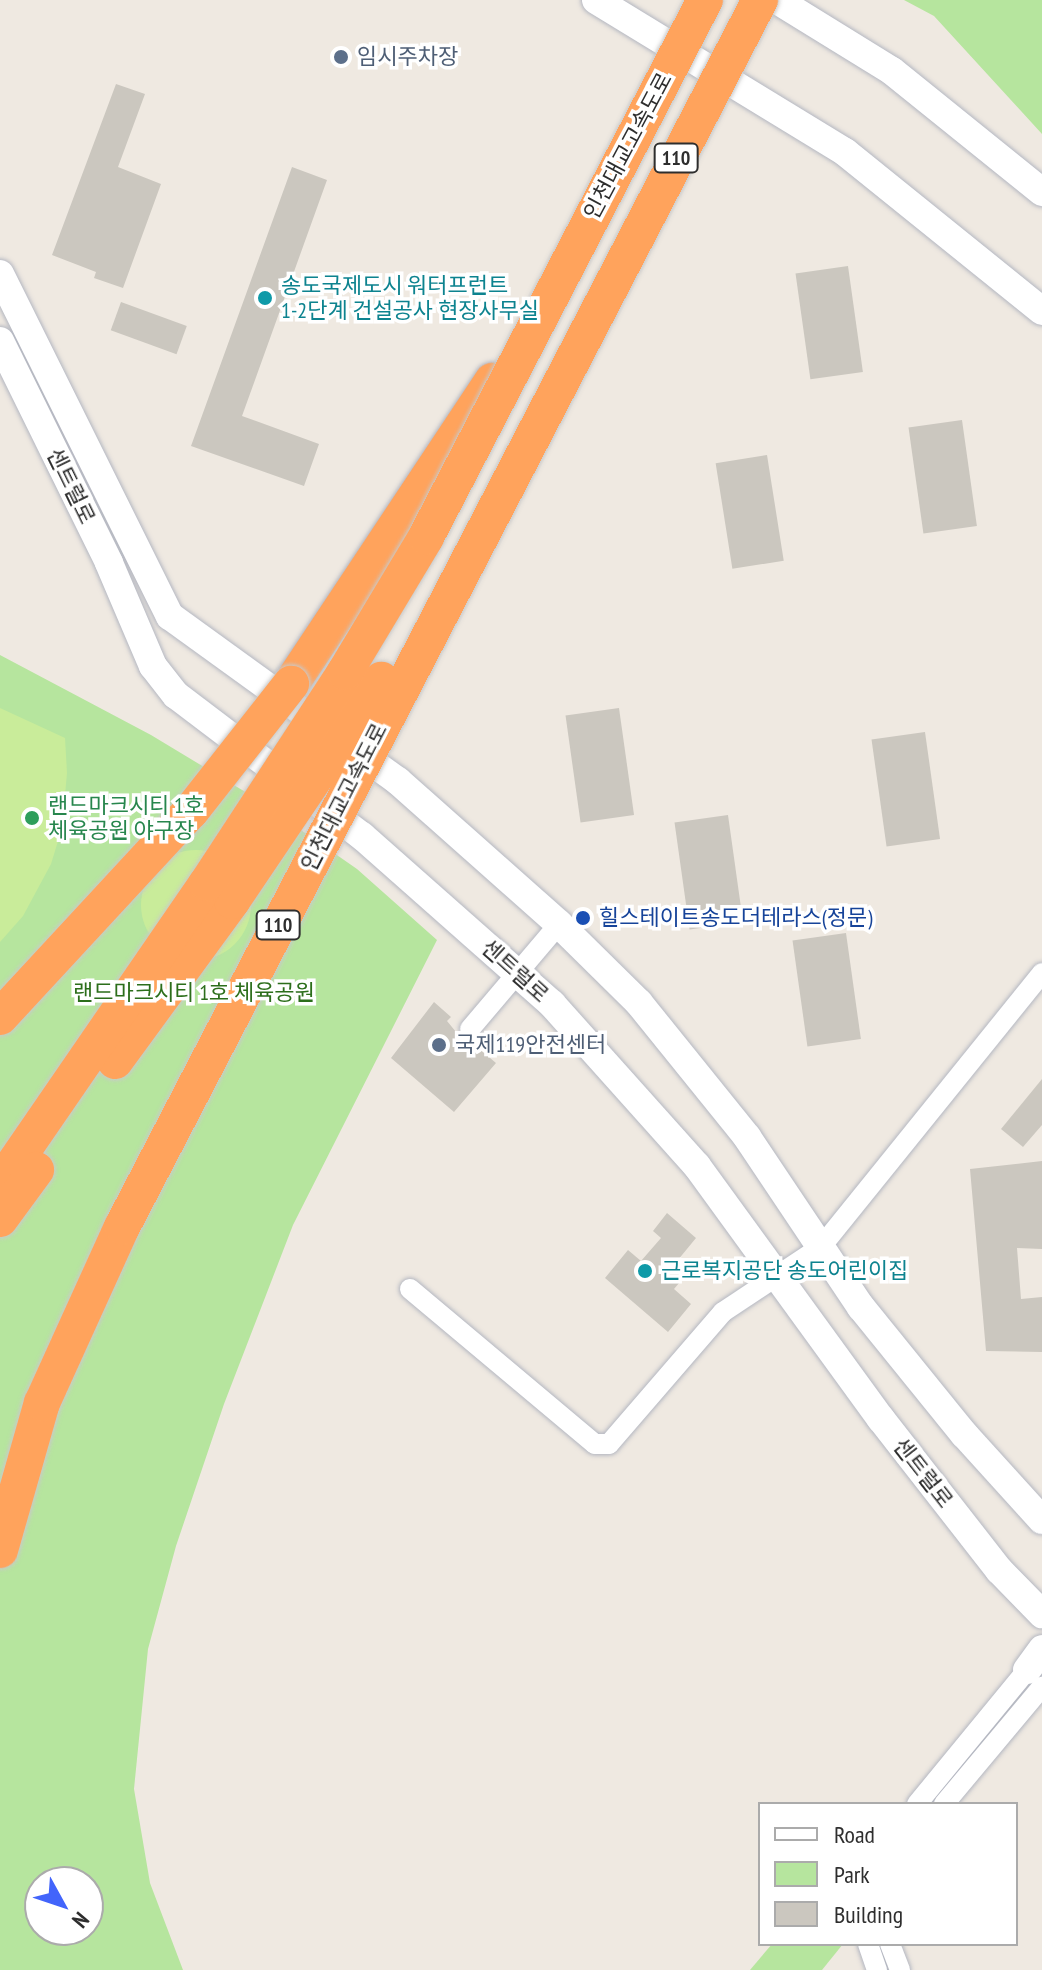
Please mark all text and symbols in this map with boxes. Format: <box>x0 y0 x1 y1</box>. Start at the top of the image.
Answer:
place label: 임시주차장 <box>357 44 458 70</box>
marker: 임시주차장 <box>332 48 350 66</box>
street label: 인천대교고속도로 <box>578 68 678 224</box>
road number: 110 <box>652 142 700 174</box>
place label: 송도국제도시 워터프런트 1-2단계 건설공사 현장사무실 <box>281 272 539 324</box>
marker: 송도국제도시 워터프런트 1-2단계 건설공사 현장사무실 <box>256 289 274 307</box>
street label: 센트럴로 <box>41 444 101 528</box>
street label: 인천대교고속도로 <box>295 719 393 875</box>
place label: 랜드마크시티 1호 체육공원 야구장 <box>48 792 204 844</box>
marker: 랜드마크시티 1호 체육공원 야구장 <box>23 809 41 827</box>
place label: 힐스테이트송도더테라스(정문) <box>599 905 872 931</box>
road number: 110 <box>254 909 302 941</box>
marker: 힐스테이트송도더테라스(정문) <box>574 909 592 927</box>
street label: 센트럴로 <box>476 934 554 1008</box>
park label: 랜드마크시티 1호 체육공원 <box>73 980 315 1006</box>
place label: 국제119안전센터 <box>455 1032 606 1058</box>
marker: 국제119안전센터 <box>430 1036 448 1054</box>
place label: 근로복지공단 송도어린이집 <box>661 1258 909 1284</box>
marker: 근로복지공단 송도어린이집 <box>636 1262 654 1280</box>
street label: 센트럴로 <box>888 1433 958 1513</box>
legend <box>758 1802 1018 1946</box>
text: Road <box>834 1819 875 1850</box>
text: Park <box>834 1859 870 1890</box>
north arrow <box>24 1866 104 1946</box>
text: Building <box>834 1899 903 1930</box>
text: N <box>66 1907 95 1934</box>

